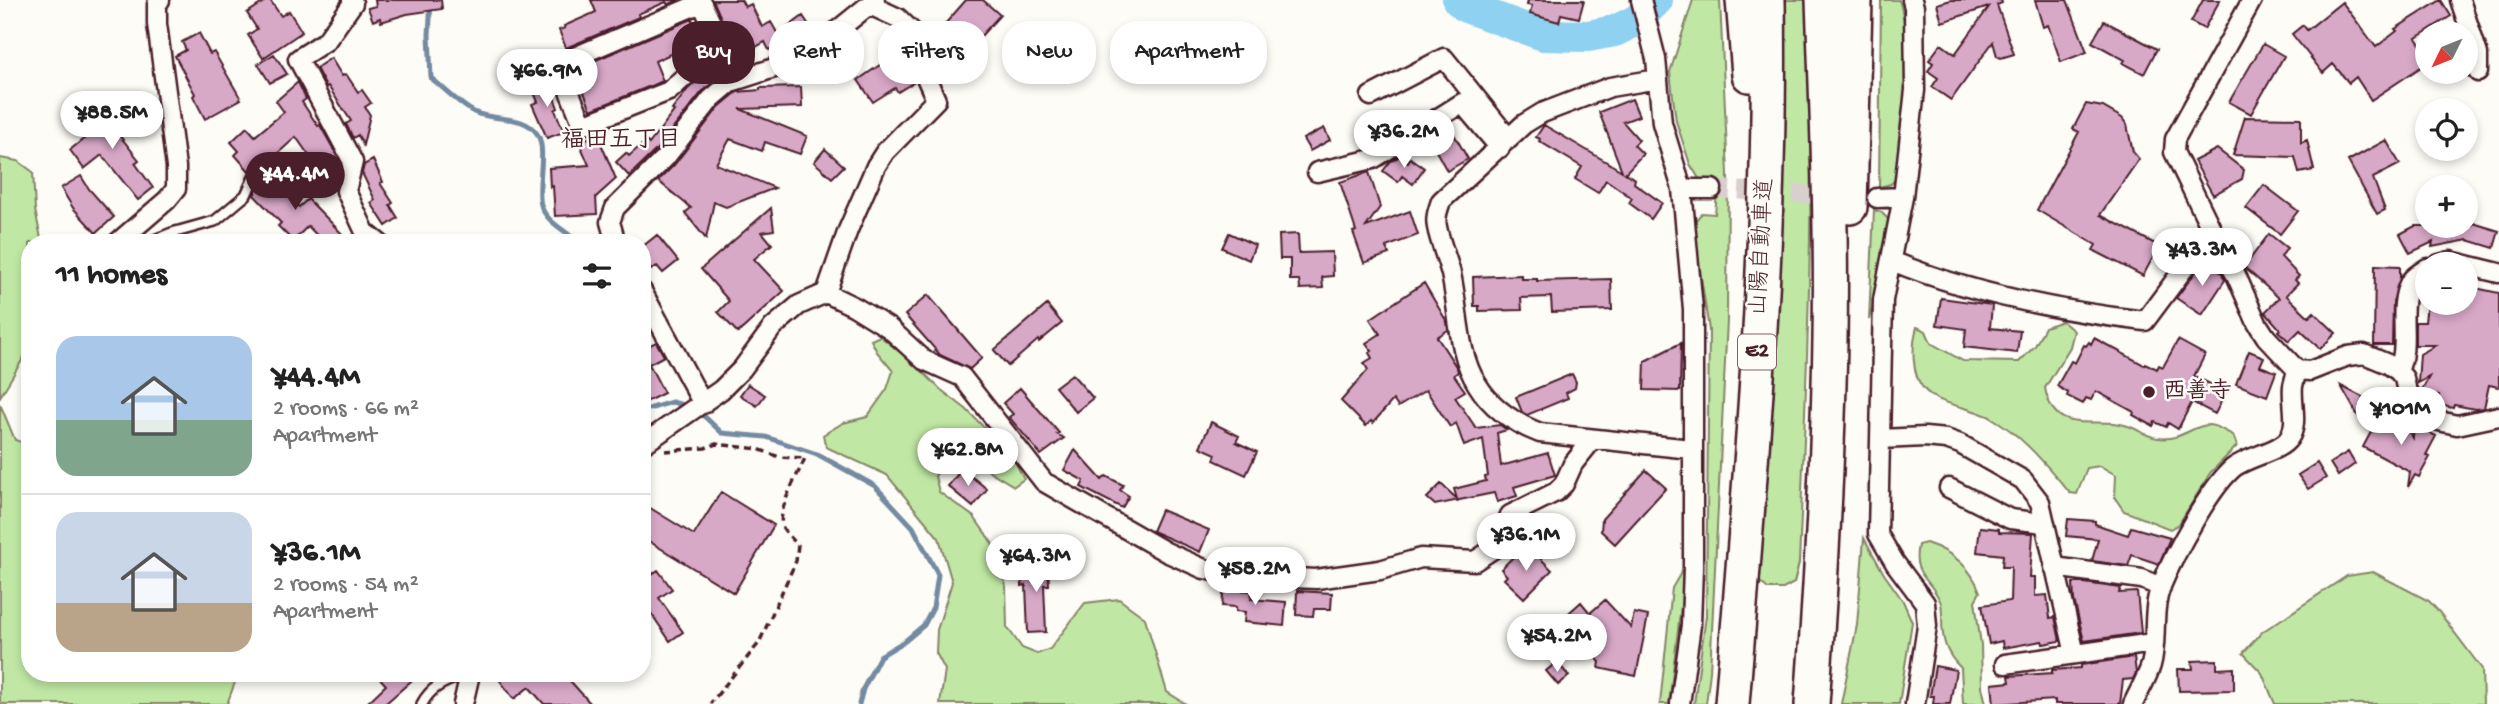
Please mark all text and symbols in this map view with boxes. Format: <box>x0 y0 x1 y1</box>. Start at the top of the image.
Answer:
chip: Buy <box>672 21 755 84</box>
chip: Rent <box>769 21 864 84</box>
chip: Filters <box>878 21 988 84</box>
chip: New <box>1002 21 1096 84</box>
chip: Apartment <box>1110 21 1267 84</box>
north arrow <box>2415 21 2478 84</box>
map controls <box>2415 21 2478 315</box>
pin: ¥66.9M <box>490 50 604 109</box>
text: ¥66.9M <box>513 58 581 85</box>
pin: ¥88.5M <box>55 92 169 151</box>
button: locate <box>2415 98 2478 161</box>
text: ¥88.5M <box>76 100 148 127</box>
pin: ¥36.2M <box>1347 110 1461 170</box>
text: ¥36.2M <box>1370 119 1438 146</box>
district label: 福田五丁目 <box>561 127 681 156</box>
pin: ¥44.4M <box>238 152 352 212</box>
text: ¥44.4M <box>262 161 328 188</box>
button: + <box>2415 175 2478 238</box>
street label: 山陽自動車道 <box>1745 177 1780 317</box>
pin: ¥43.3M <box>2145 229 2259 288</box>
text: ¥43.3M <box>2168 237 2236 264</box>
button: − <box>2415 252 2478 315</box>
icon: filters <box>578 257 616 295</box>
text: 11 homes <box>56 259 167 294</box>
road number: E2 <box>1738 334 1776 370</box>
text: ¥44.4M <box>273 361 360 396</box>
icon: home <box>112 364 196 448</box>
place label: 西善寺 <box>2163 378 2232 406</box>
marker: 西善寺 <box>2141 384 2157 400</box>
pin: ¥101M <box>2352 388 2450 447</box>
text: 2 rooms · 66 m² <box>273 396 419 423</box>
text: ¥101M <box>2372 396 2430 423</box>
text: Apartment <box>273 423 377 450</box>
pin: ¥62.8M <box>911 428 1025 488</box>
text: ¥62.8M <box>933 437 1003 464</box>
pin: ¥36.1M <box>1469 514 1583 573</box>
text: ¥36.1M <box>1493 522 1559 549</box>
pin: ¥64.3M <box>979 534 1093 594</box>
text: ¥36.1M <box>273 537 360 572</box>
icon: home <box>112 540 196 624</box>
text: ¥64.3M <box>1002 543 1070 570</box>
pin: ¥58.2M <box>1198 548 1312 607</box>
text: ¥58.2M <box>1220 556 1290 583</box>
text: 2 rooms · 54 m² <box>273 572 419 599</box>
text: Apartment <box>273 599 377 626</box>
pin: ¥54.2M <box>1500 614 1614 674</box>
text: ¥54.2M <box>1523 623 1591 650</box>

